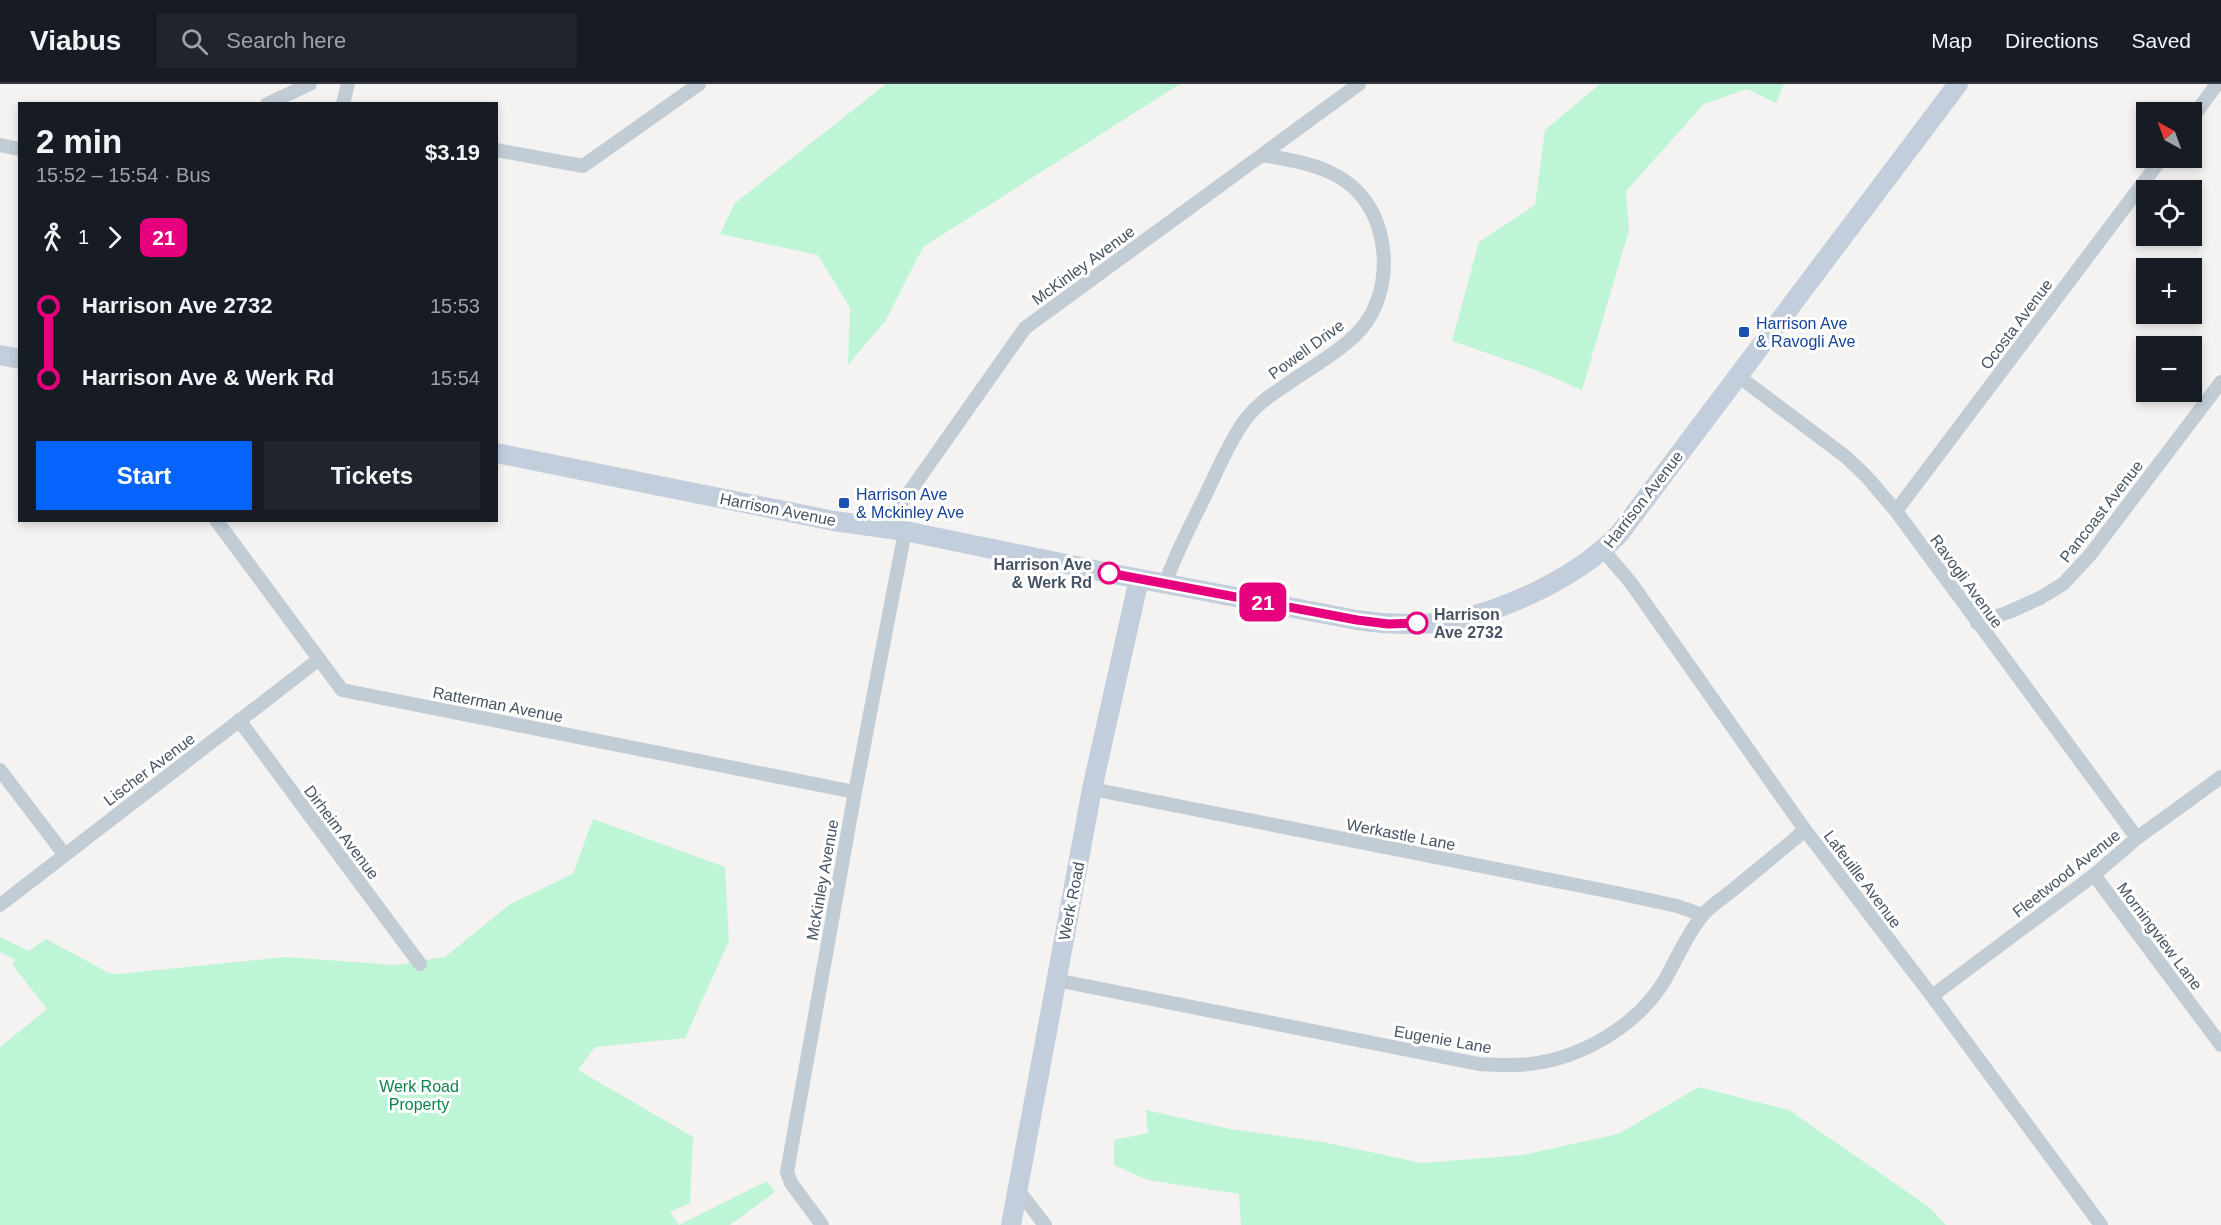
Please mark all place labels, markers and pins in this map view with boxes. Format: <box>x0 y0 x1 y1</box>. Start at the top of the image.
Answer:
place label: Harrison Ave & Ravogli Ave <box>1756 315 1855 350</box>
marker: Harrison Ave & Ravogli Ave <box>1737 325 1751 339</box>
place label: Harrison Ave & Mckinley Ave <box>856 486 964 521</box>
marker: Harrison Ave & Mckinley Ave <box>837 496 851 510</box>
place label: Harrison Ave & Werk Rd <box>994 556 1092 591</box>
marker: Harrison Ave & Werk Rd <box>1098 562 1120 584</box>
place label: Harrison Ave 2732 <box>1434 606 1503 641</box>
marker: Harrison Ave 2732 <box>1406 612 1428 634</box>

